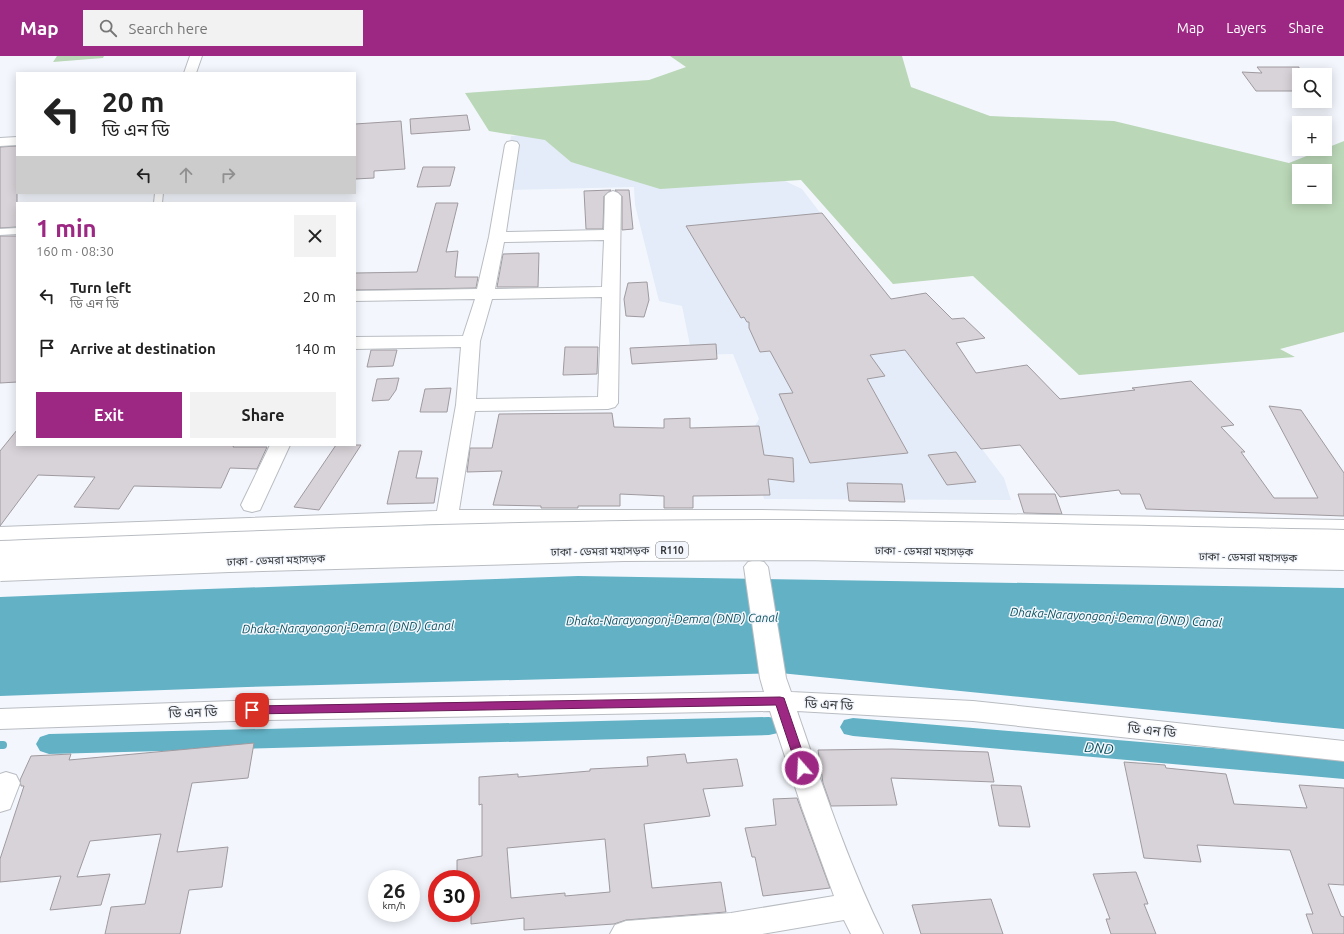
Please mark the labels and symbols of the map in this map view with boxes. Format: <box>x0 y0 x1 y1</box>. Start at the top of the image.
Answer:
road number: R110 <box>656 542 688 558</box>
street label: ঢাকা - ডেমরা মহাসড়ক <box>550 544 650 558</box>
street label: ঢাকা - ডেমরা মহাসড়ক <box>874 544 974 558</box>
street label: ঢাকা - ডেমরা মহাসড়ক <box>1198 550 1298 564</box>
street label: ঢাকা - ডেমরা মহাসড়ক <box>226 552 326 568</box>
water label: Dhaka-Narayongonj-Demra (DND) Canal <box>1010 605 1223 630</box>
water label: Dhaka-Narayongonj-Demra (DND) Canal <box>566 611 779 628</box>
water label: Dhaka-Narayongonj-Demra (DND) Canal <box>242 619 455 636</box>
pin <box>235 693 269 727</box>
street label: ডি এন ডি <box>803 696 854 712</box>
street label: ডি এন ডি <box>167 704 218 720</box>
street label: ডি এন ডি <box>1126 720 1178 740</box>
water label: DND <box>1084 739 1114 757</box>
position arrow <box>781 747 823 789</box>
speed limit sign: 30 <box>428 870 480 922</box>

